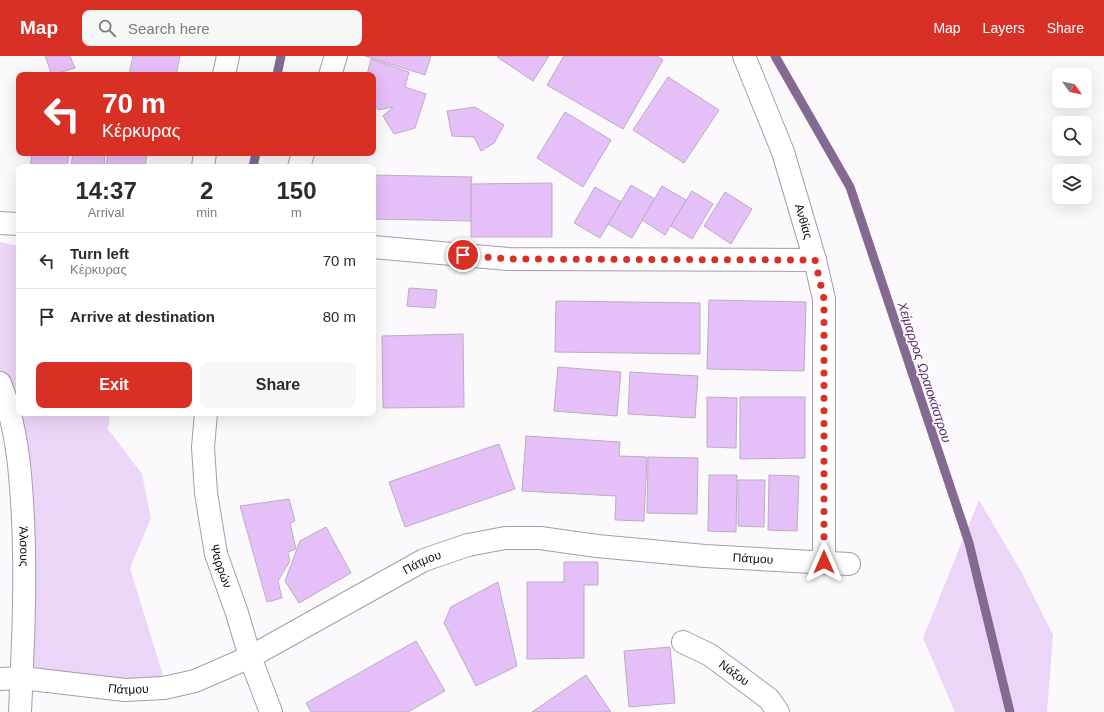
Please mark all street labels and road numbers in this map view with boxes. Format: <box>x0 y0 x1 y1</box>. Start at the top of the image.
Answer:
street label: Ανθίας <box>792 202 815 241</box>
street label: Άλσους <box>16 526 31 567</box>
street label: Ψαρρών <box>208 543 235 590</box>
street label: Πάτμου <box>400 548 443 577</box>
street label: Πάτμου <box>732 551 774 567</box>
street label: Νάξου <box>716 657 752 689</box>
street label: Πάτμου <box>107 681 149 697</box>

